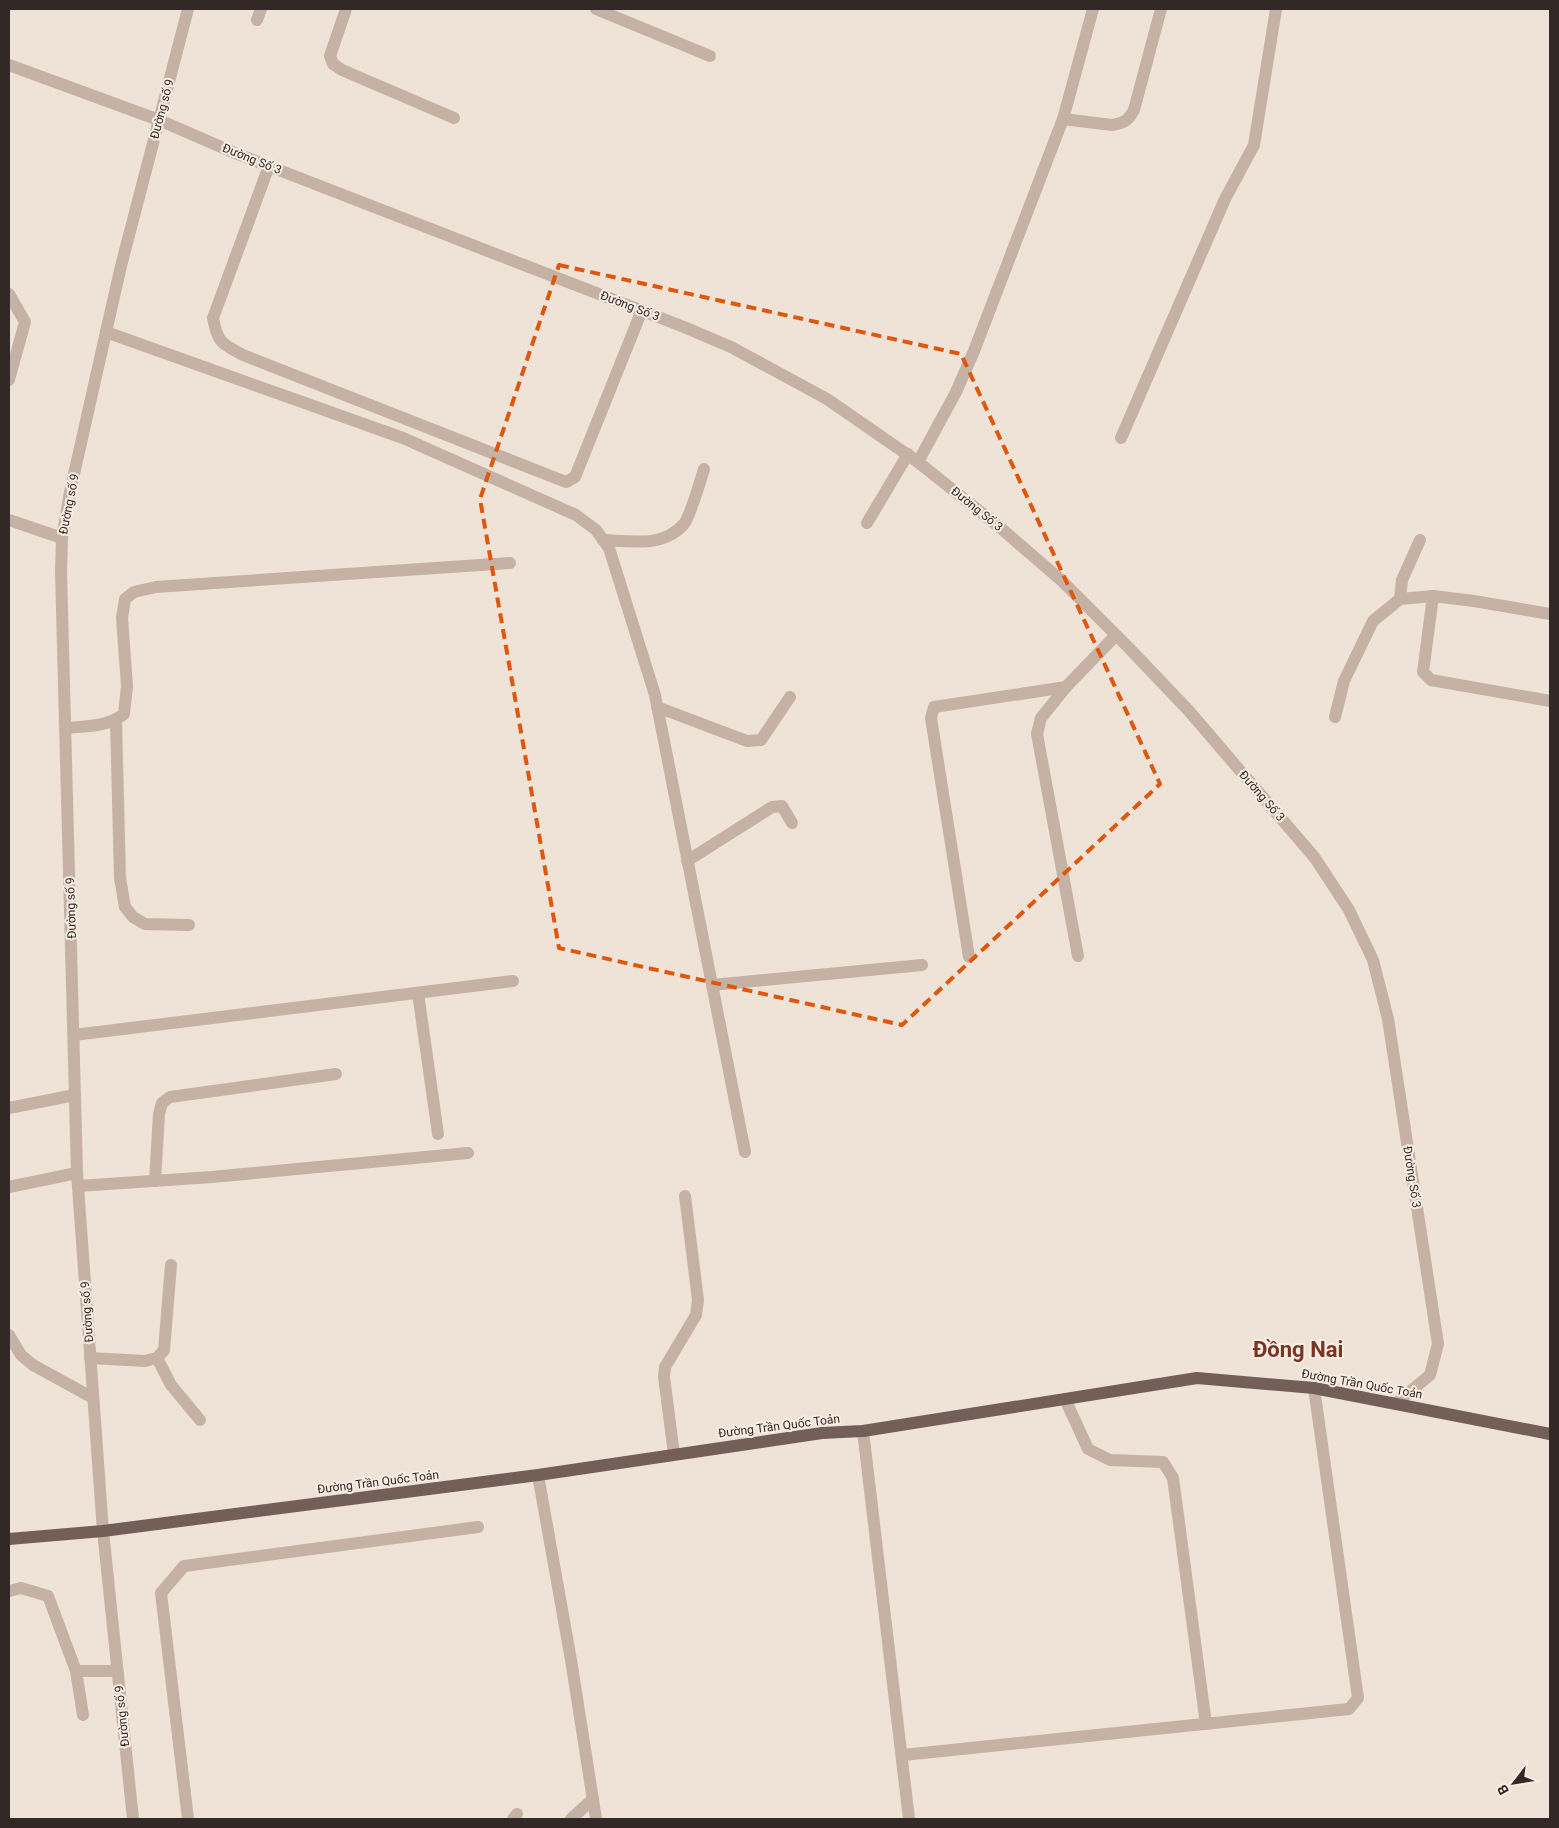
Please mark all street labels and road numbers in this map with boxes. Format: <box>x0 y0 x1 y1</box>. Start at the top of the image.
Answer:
street label: Đường số 9 <box>147 78 177 140</box>
street label: Đường Số 3 <box>220 141 284 177</box>
street label: Đường Số 3 <box>598 288 662 324</box>
street label: Đường số 9 <box>56 473 82 535</box>
street label: Đường Số 3 <box>948 484 1006 534</box>
street label: Đường Số 3 <box>1236 768 1288 824</box>
street label: Đường số 9 <box>63 877 79 939</box>
street label: Đường Số 3 <box>1400 1145 1424 1209</box>
street label: Đường số 9 <box>78 1281 96 1343</box>
street label: Đường Trần Quốc Toản <box>1300 1366 1424 1402</box>
street label: Đường Trần Quốc Toản <box>717 1412 841 1440</box>
street label: Đường Trần Quốc Toản <box>316 1468 440 1496</box>
street label: Đường số 9 <box>112 1685 132 1747</box>

